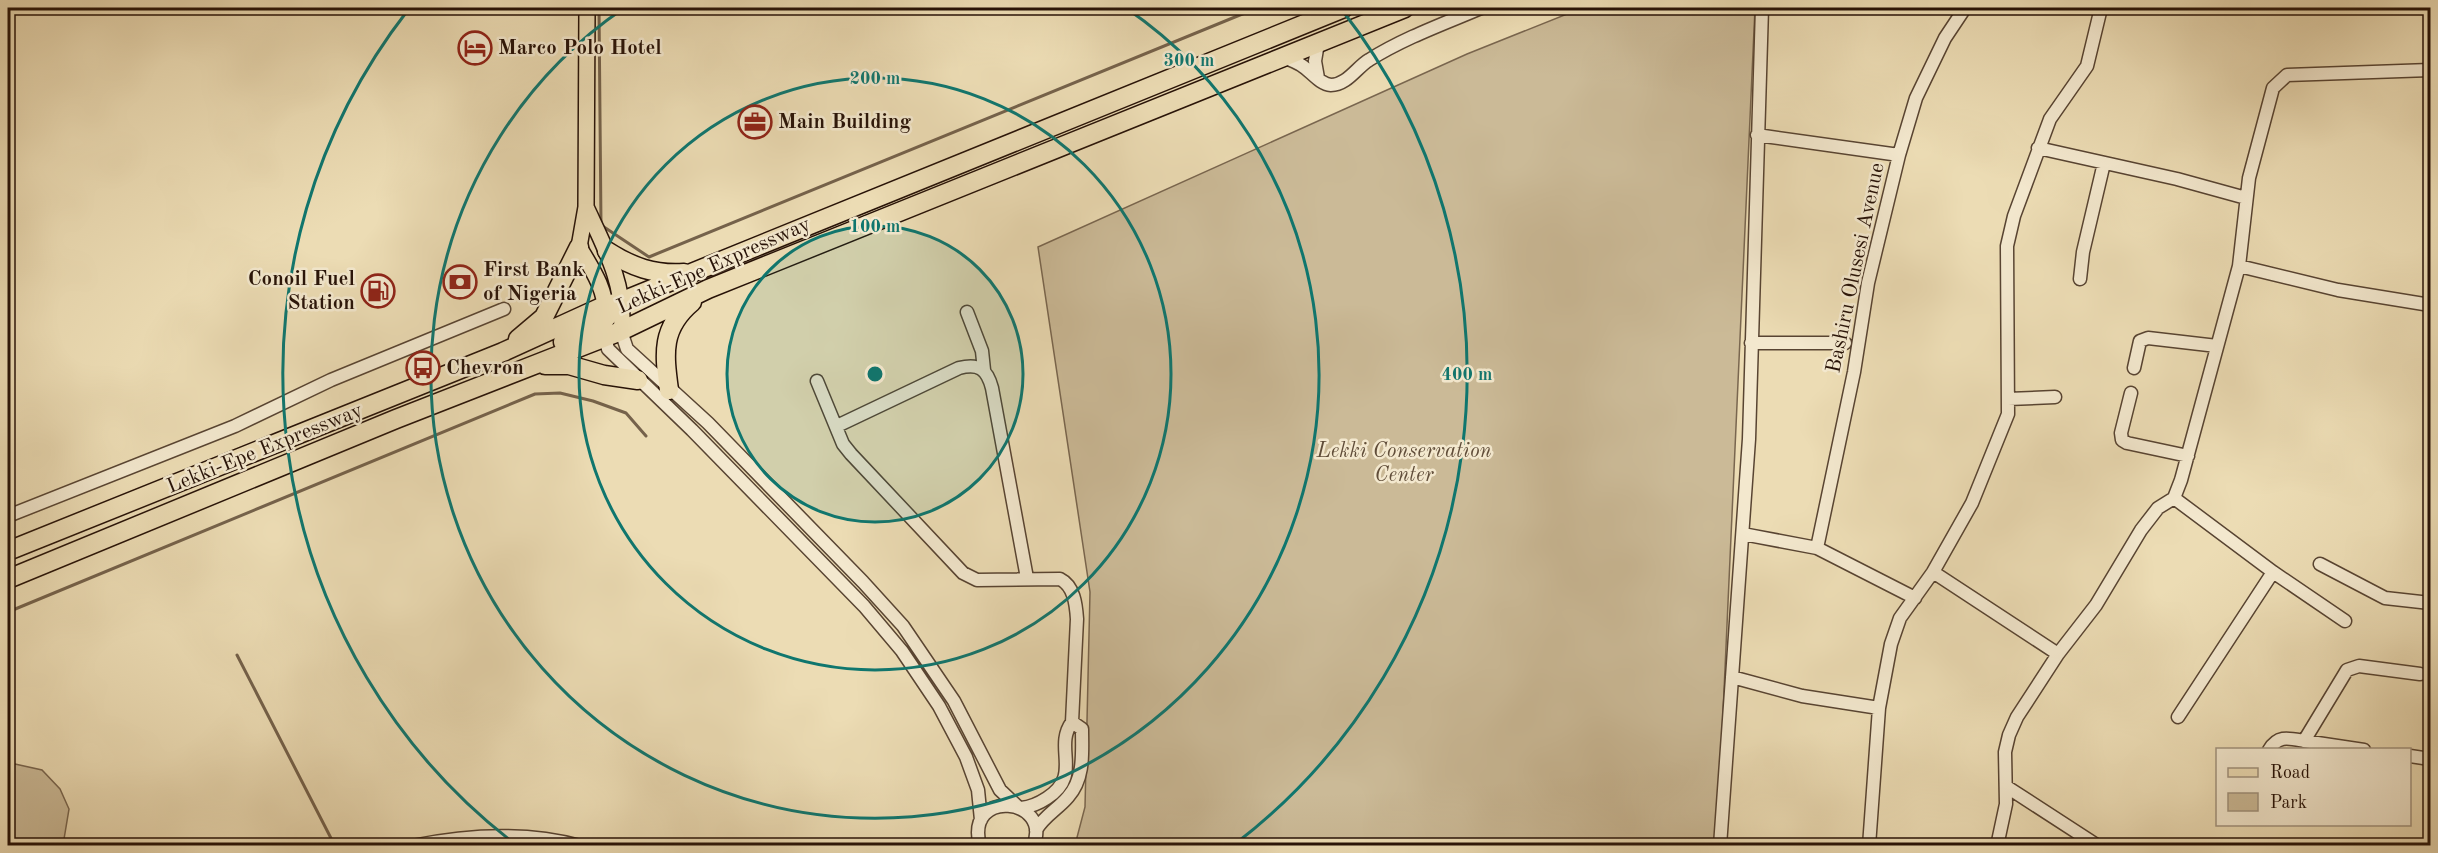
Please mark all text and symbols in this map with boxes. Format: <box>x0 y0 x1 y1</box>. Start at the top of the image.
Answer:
hotel icon: Marco Polo Hotel <box>457 30 493 66</box>
place label: Marco Polo Hotel <box>498 38 662 59</box>
text: 300 m <box>1164 52 1214 70</box>
text: 200 m <box>850 70 900 88</box>
office icon: Main Building <box>737 104 773 140</box>
place label: Main Building <box>778 112 911 133</box>
street label: Bashiru Olusesi Avenue <box>1823 161 1889 375</box>
street label: Lekki-Epe Expressway <box>614 214 814 318</box>
text: 100 m <box>850 218 900 236</box>
place label: First Bank of Nigeria <box>483 260 584 305</box>
bank icon: First Bank of Nigeria <box>442 264 478 300</box>
place label: Conoil Fuel Station <box>248 269 355 314</box>
fuel station icon: Conoil Fuel Station <box>360 273 396 309</box>
bus stop icon: Chevron <box>405 350 441 386</box>
place label: Chevron <box>446 358 524 379</box>
centre of rings <box>865 364 885 384</box>
text: 400 m <box>1442 366 1492 384</box>
street label: Lekki-Epe Expressway <box>164 400 366 498</box>
park label: Lekki Conservation Center <box>1315 441 1492 486</box>
legend <box>2216 748 2411 826</box>
text: Road <box>2270 764 2310 782</box>
text: Park <box>2270 794 2307 812</box>

